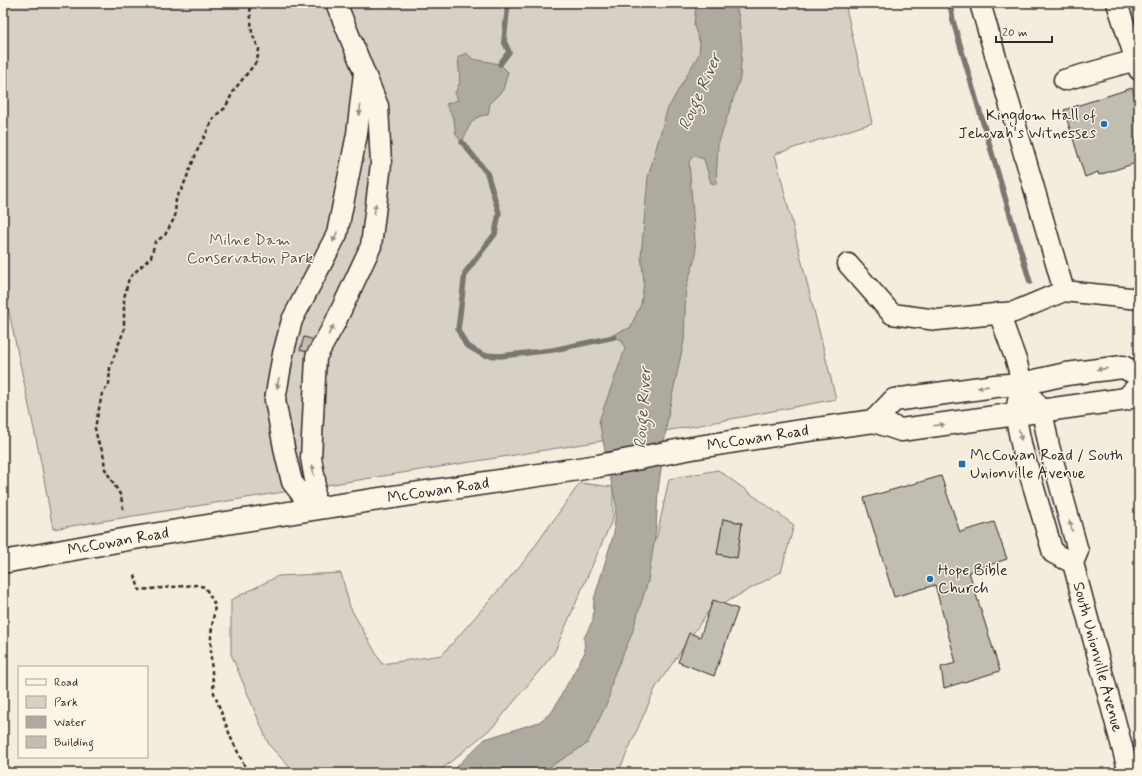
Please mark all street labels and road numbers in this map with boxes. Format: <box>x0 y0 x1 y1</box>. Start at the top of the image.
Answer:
street label: McCowan Road <box>705 420 810 456</box>
street label: McCowan Road <box>386 472 490 508</box>
street label: McCowan Road <box>66 522 170 560</box>
street label: South Unionville Avenue <box>1068 579 1128 735</box>

